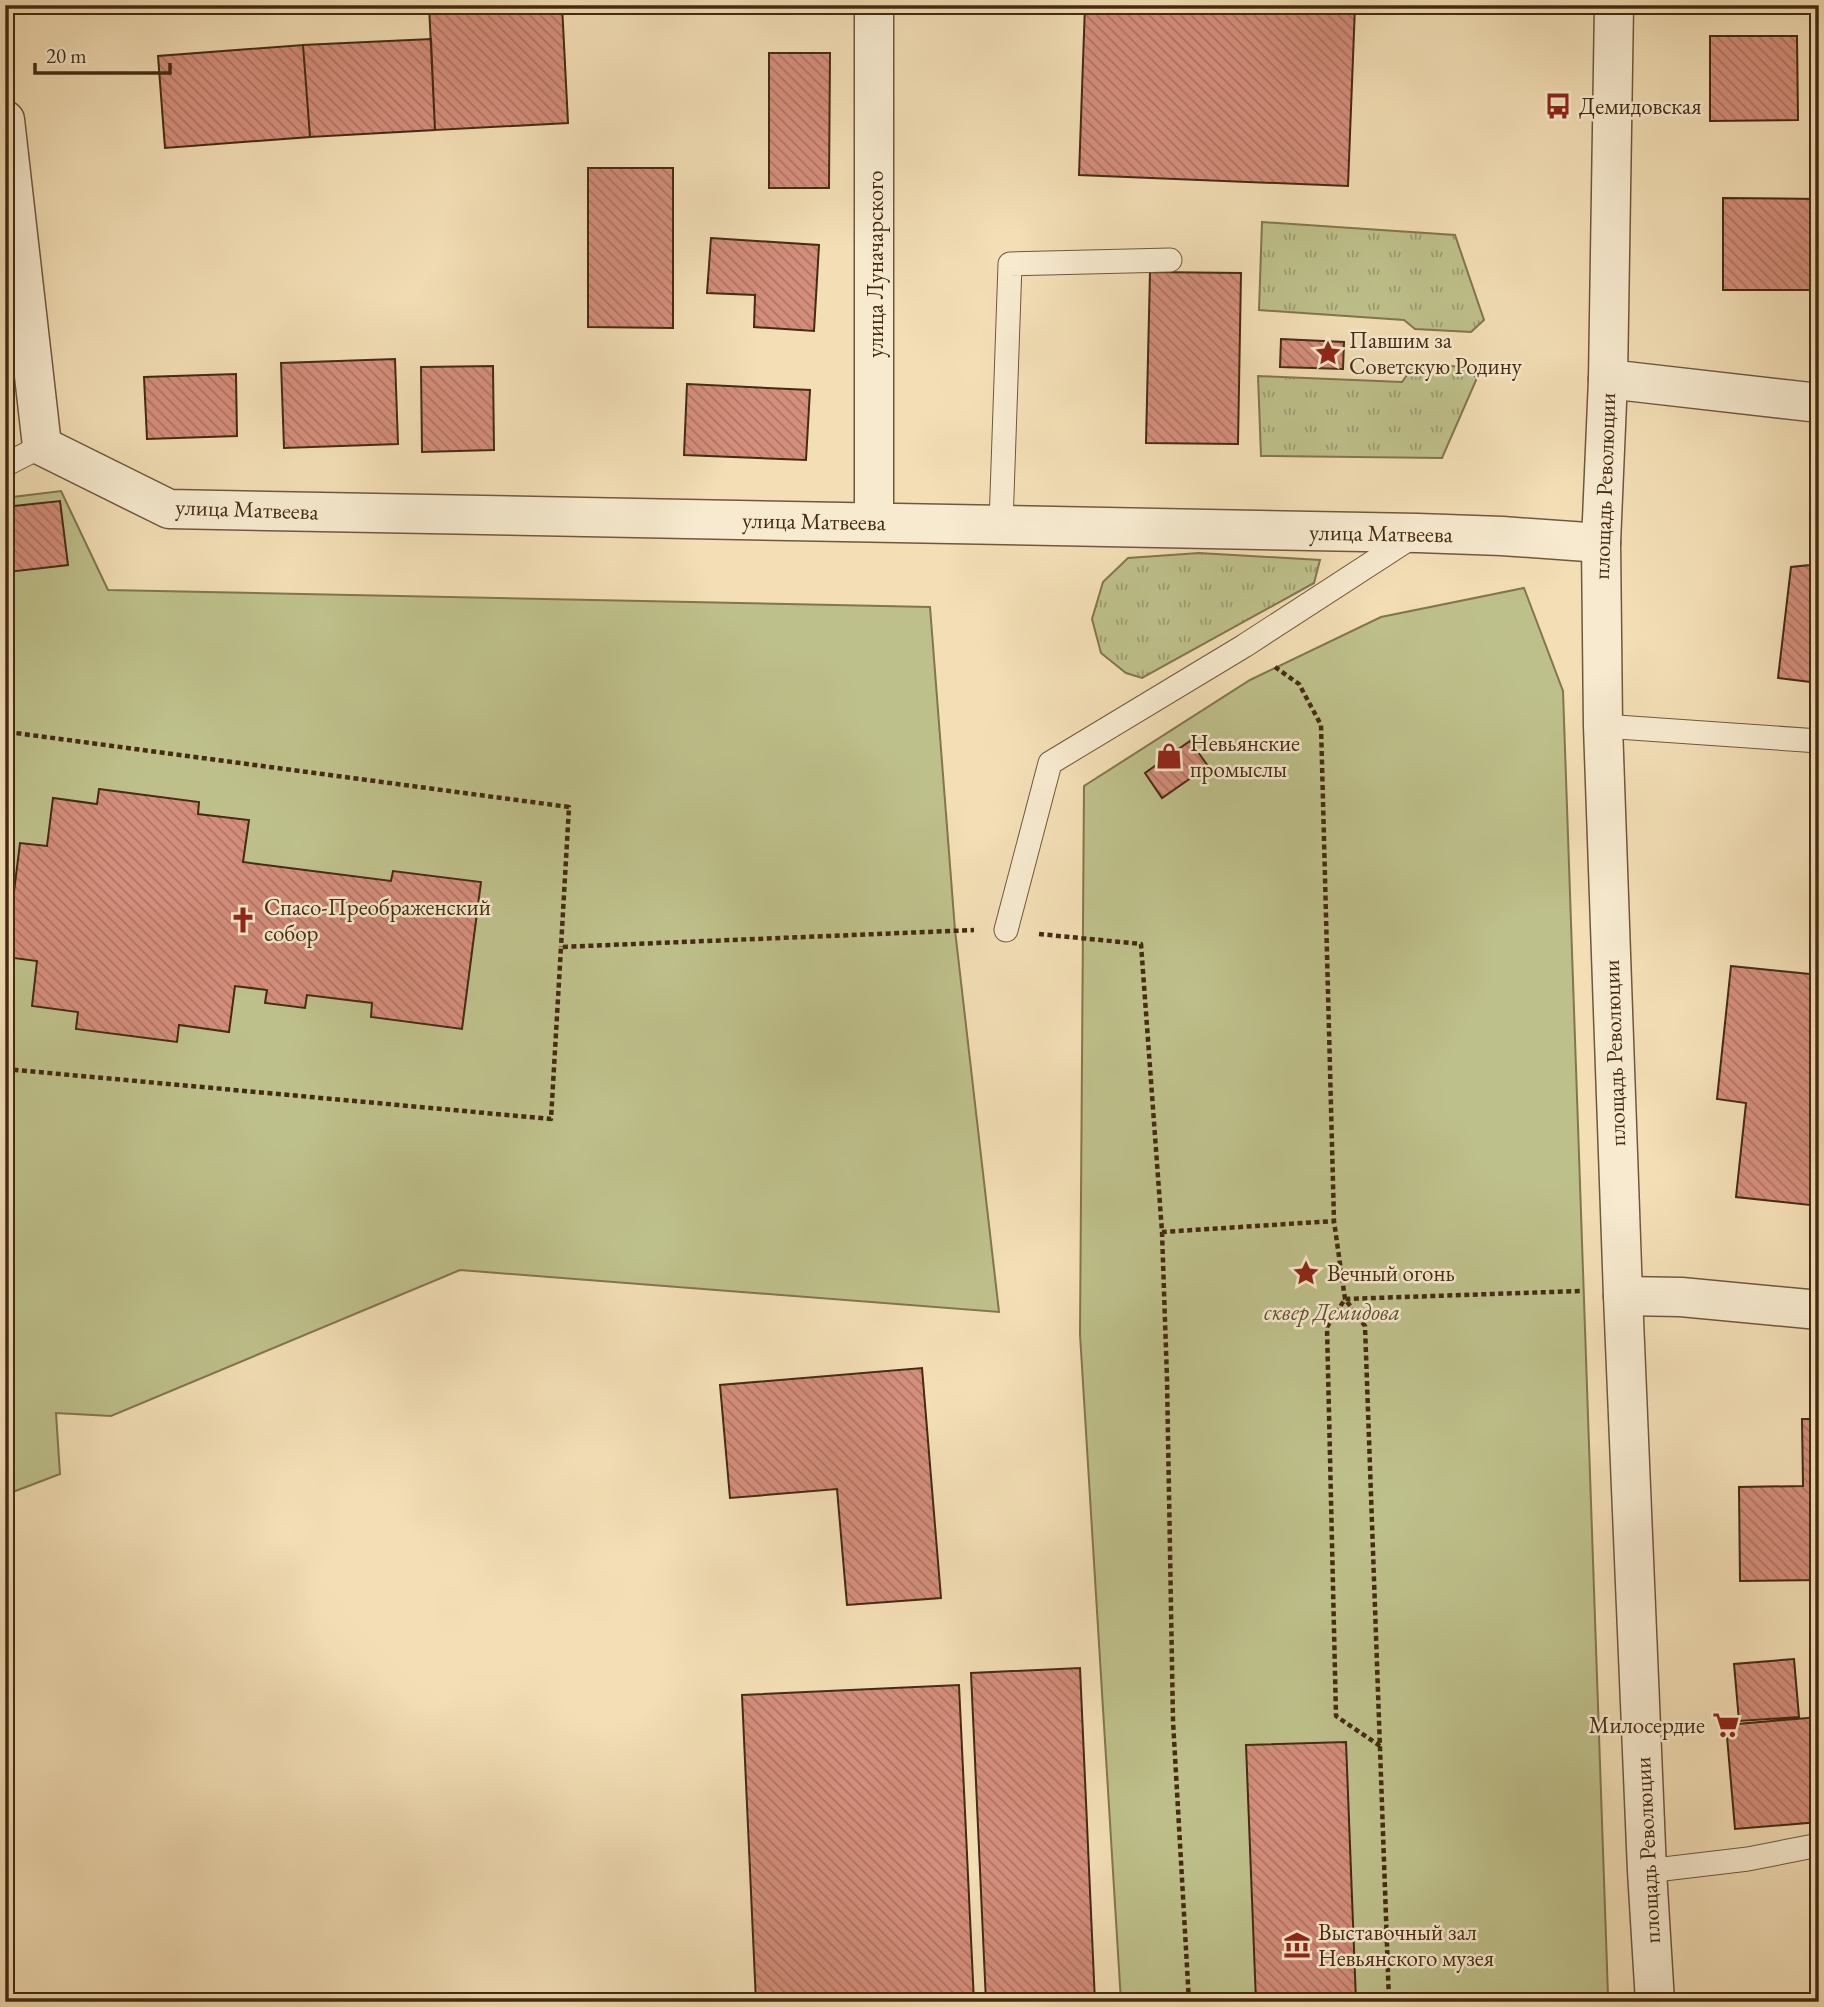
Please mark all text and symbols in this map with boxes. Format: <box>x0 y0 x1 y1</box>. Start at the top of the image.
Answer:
scale bar <box>35 32 170 76</box>
text: 20 m <box>46 42 87 69</box>
bus stop icon: Демидовская <box>1543 91 1573 121</box>
place label: Демидовская <box>1579 91 1701 121</box>
street label: улица Луначарского <box>860 170 890 358</box>
place label: Павшим за Советскую Родину <box>1349 325 1523 381</box>
place icon: Павшим за Советскую Родину <box>1313 338 1343 368</box>
street label: площадь Революции <box>1586 392 1622 580</box>
street label: улица Матвеева <box>175 492 320 527</box>
street label: улица Матвеева <box>742 505 887 537</box>
street label: улица Матвеева <box>1309 517 1454 549</box>
place label: Невьянские промыслы <box>1190 728 1300 784</box>
shop icon: Невьянские промыслы <box>1154 741 1184 771</box>
place label: Спасо-Преображенский собор <box>264 892 491 948</box>
church icon: Спасо-Преображенский собор <box>228 905 258 935</box>
street label: площадь Революции <box>1596 959 1632 1147</box>
place icon: Вечный огонь <box>1291 1258 1321 1288</box>
place label: Вечный огонь <box>1327 1258 1455 1288</box>
park label: сквер Демидова <box>1264 1297 1400 1327</box>
place label: Милосердие <box>1589 1710 1705 1740</box>
supermarket icon: Милосердие <box>1711 1710 1741 1740</box>
street label: площадь Революции <box>1627 1756 1667 1944</box>
place label: Выставочный зал Невьянского музея <box>1318 1917 1494 1973</box>
museum icon: Выставочный зал Невьянского музея <box>1282 1930 1312 1960</box>

